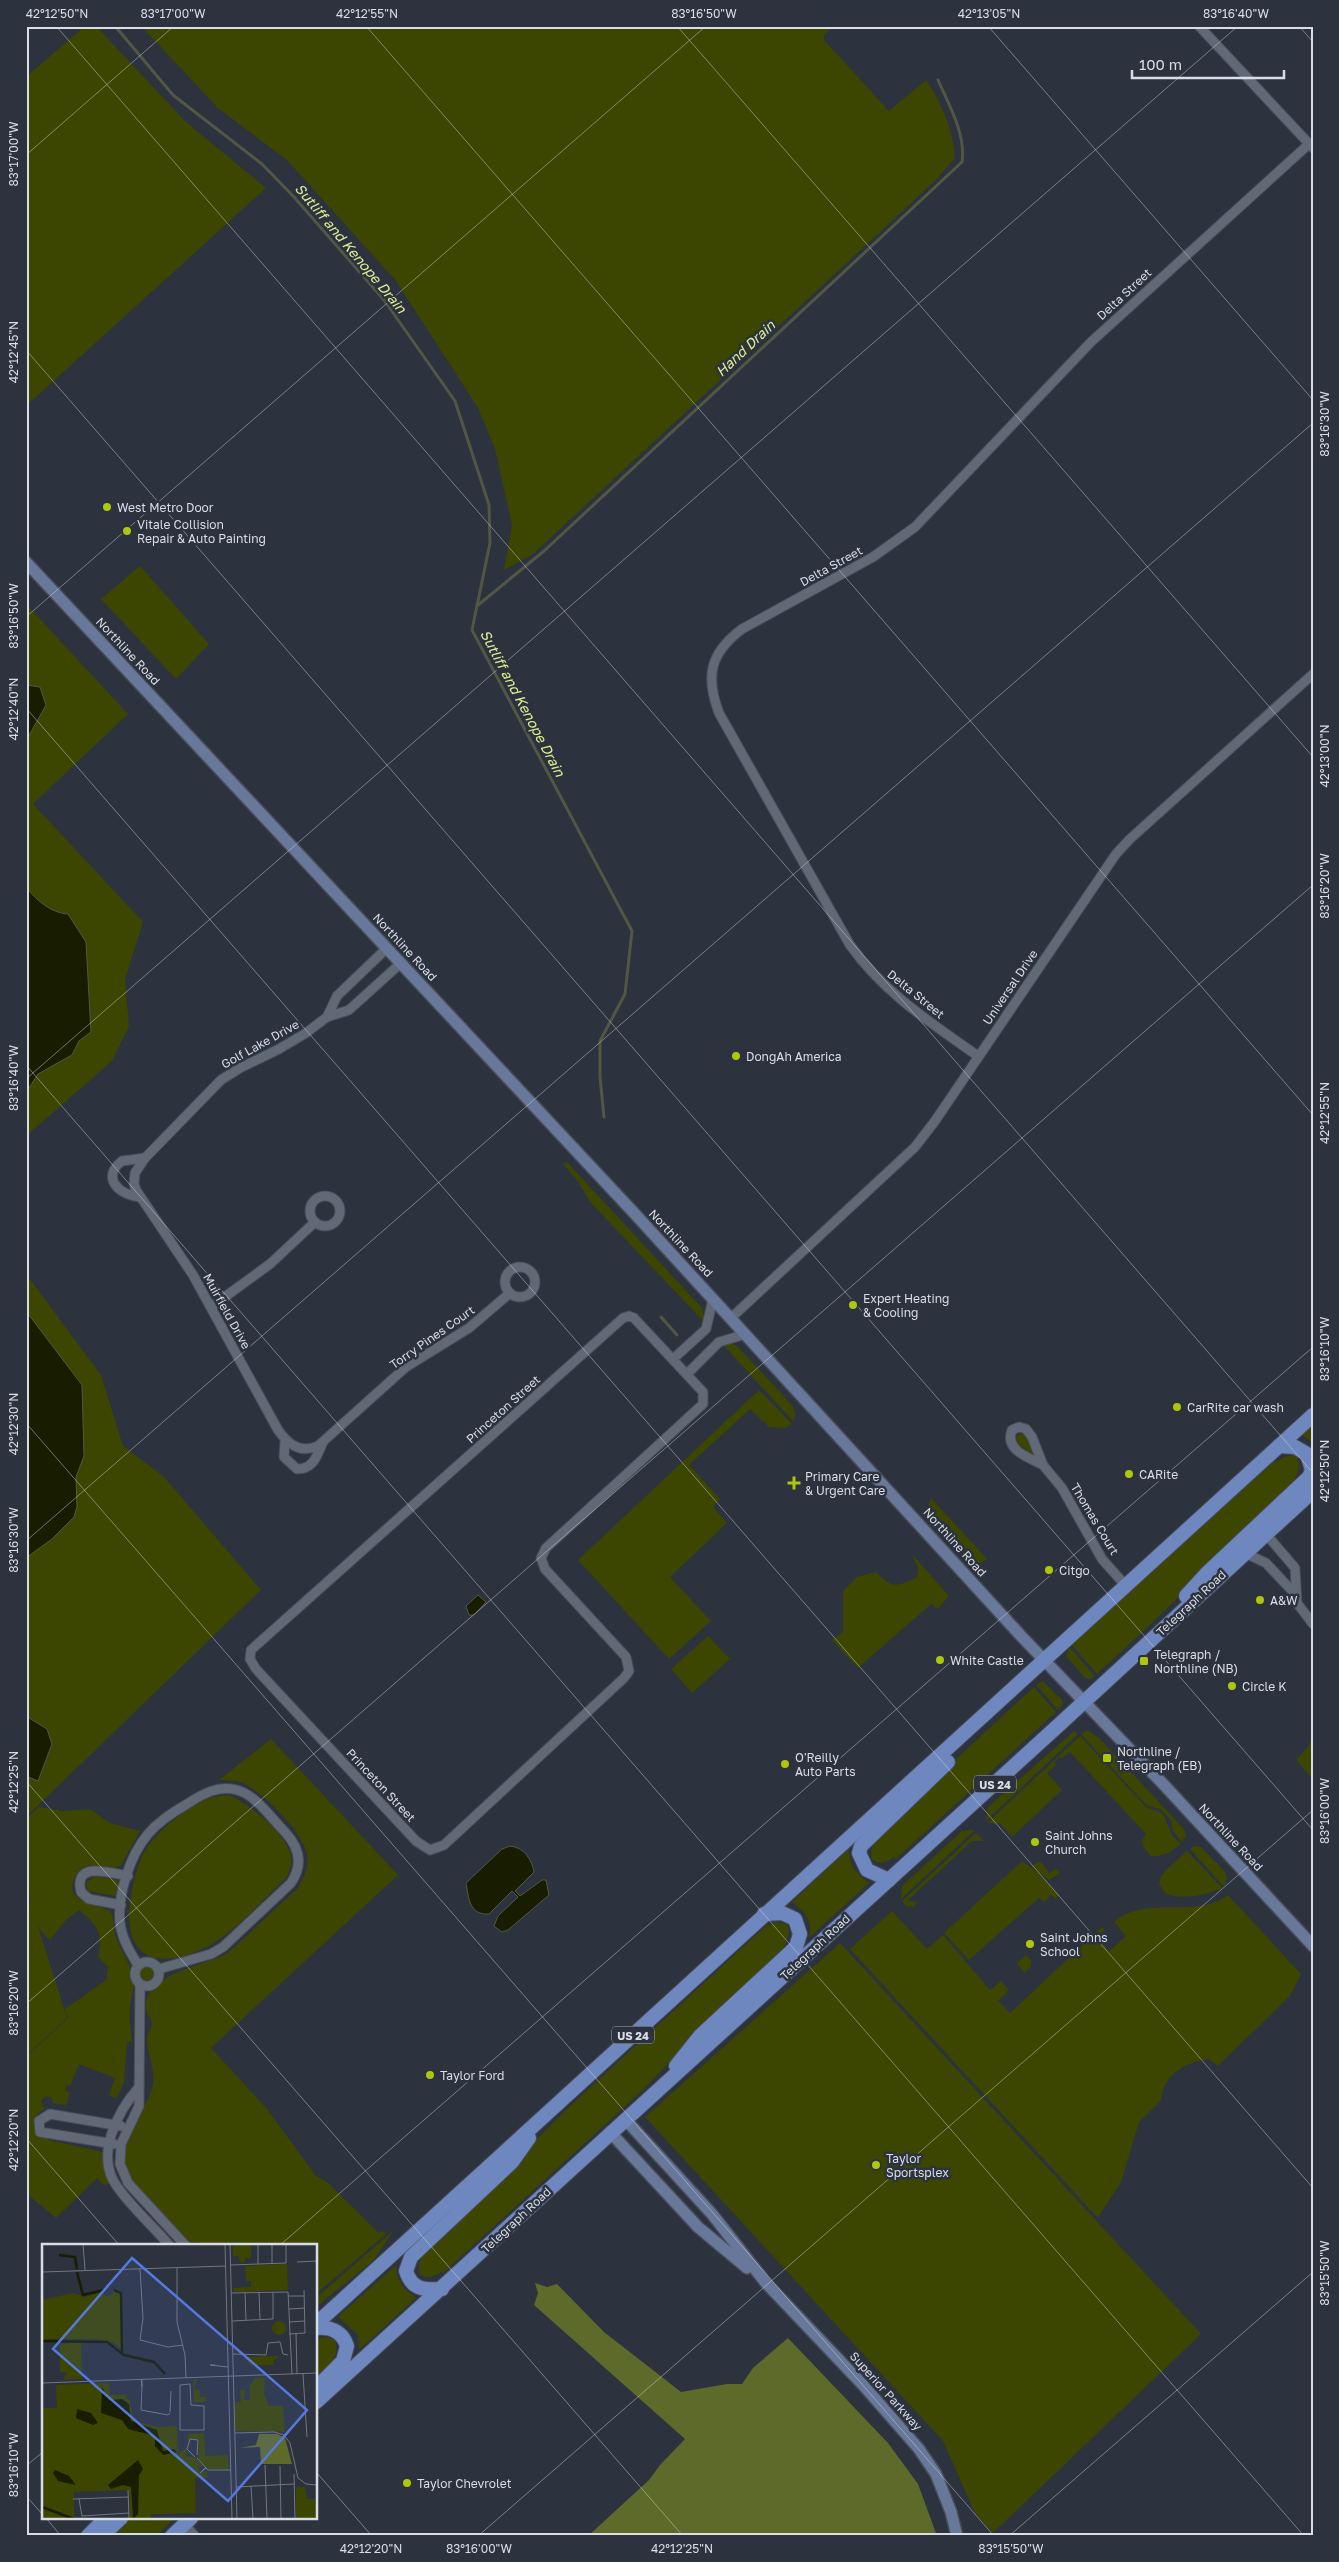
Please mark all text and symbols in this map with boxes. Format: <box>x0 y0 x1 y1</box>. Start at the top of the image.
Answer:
text: 42°12'50"N <box>26 6 88 21</box>
text: 83°17'00"W <box>140 6 206 21</box>
text: 42°12'55"N <box>336 6 398 21</box>
text: 83°16'50"W <box>671 6 737 21</box>
text: 42°13'05"N <box>958 6 1020 21</box>
text: 83°16'40"W <box>1203 6 1269 21</box>
scale bar <box>1132 48 1284 80</box>
text: 100 m <box>1139 55 1182 73</box>
text: 83°17'00"W <box>6 121 21 187</box>
water label: Sutliff and Kenope Drain <box>292 180 411 317</box>
street label: Delta Street <box>1094 265 1155 323</box>
water label: Hand Drain <box>712 315 779 380</box>
text: 42°12'45"N <box>6 321 21 383</box>
text: 83°16'30"W <box>1317 391 1332 457</box>
place label: West Metro Door <box>117 500 214 515</box>
marker: West Metro Door <box>101 501 113 513</box>
place label: Vitale Collision Repair & Auto Painting <box>137 517 266 546</box>
marker: Vitale Collision Repair & Auto Painting <box>121 525 133 537</box>
street label: Delta Street <box>797 543 865 589</box>
text: 83°16'50"W <box>6 583 21 649</box>
street label: Northline Road <box>93 614 163 688</box>
water label: Sutliff and Kenope Drain <box>477 627 570 781</box>
text: 42°12'40"N <box>6 678 21 740</box>
text: 42°13'00"N <box>1317 724 1332 788</box>
text: 83°16'20"W <box>1317 853 1332 919</box>
street label: Northline Road <box>370 910 440 984</box>
street label: Universal Drive <box>979 947 1041 1027</box>
street label: Delta Street <box>884 966 948 1022</box>
street label: Golf Lake Drive <box>218 1016 302 1072</box>
text: 83°16'40"W <box>6 1045 21 1111</box>
place label: DongAh America <box>746 1049 842 1064</box>
marker: DongAh America <box>730 1050 742 1062</box>
text: 42°12'55"N <box>1317 1082 1332 1144</box>
street label: Northline Road <box>646 1206 716 1280</box>
street label: Muirfield Drive <box>200 1271 254 1351</box>
place label: Expert Heating & Cooling <box>863 1291 950 1320</box>
marker: Expert Heating & Cooling <box>847 1299 859 1311</box>
street label: Torry Pines Court <box>387 1302 477 1372</box>
text: 83°16'10"W <box>1317 1316 1332 1381</box>
street label: Princeton Street <box>463 1372 543 1446</box>
text: 42°12'30"N <box>6 1393 21 1455</box>
place label: CarRite car wash <box>1187 1400 1284 1415</box>
marker: CarRite car wash <box>1171 1401 1183 1413</box>
text: 42°12'50"N <box>1317 1440 1332 1502</box>
place label: CARite <box>1139 1467 1178 1482</box>
marker: CARite <box>1123 1468 1135 1480</box>
place label: Primary Care & Urgent Care <box>805 1469 885 1498</box>
marker: Primary Care & Urgent Care <box>787 1476 801 1490</box>
street label: Thomas Court <box>1068 1480 1122 1558</box>
street label: Northline Road <box>920 1505 990 1579</box>
text: 83°16'30"W <box>6 1507 21 1573</box>
place label: Citgo <box>1059 1563 1090 1578</box>
marker: Citgo <box>1043 1564 1055 1576</box>
street label: Telegraph Road <box>1153 1567 1229 1639</box>
place label: A&W <box>1270 1593 1298 1608</box>
marker: A&W <box>1254 1594 1266 1606</box>
place label: Telegraph / Northline (NB) <box>1154 1647 1238 1676</box>
place label: White Castle <box>950 1653 1024 1668</box>
marker: White Castle <box>934 1654 946 1666</box>
marker: Telegraph / Northline (NB) <box>1138 1655 1150 1667</box>
place label: Circle K <box>1242 1679 1286 1694</box>
marker: Circle K <box>1226 1680 1238 1692</box>
place label: Northline / Telegraph (EB) <box>1117 1744 1202 1773</box>
street label: Princeton Street <box>343 1745 419 1825</box>
place label: O'Reilly Auto Parts <box>795 1750 856 1779</box>
text: 42°12'25"N <box>6 1751 21 1813</box>
marker: Northline / Telegraph (EB) <box>1101 1752 1113 1764</box>
marker: O'Reilly Auto Parts <box>779 1758 791 1770</box>
road number: US 24 <box>974 1776 1016 1792</box>
text: 83°16'00"W <box>1317 1777 1332 1844</box>
street label: Northline Road <box>1196 1800 1266 1874</box>
place label: Saint Johns Church <box>1045 1828 1113 1857</box>
marker: Saint Johns Church <box>1029 1836 1041 1848</box>
street label: Telegraph Road <box>777 1911 853 1983</box>
place label: Saint Johns School <box>1040 1930 1108 1959</box>
marker: Saint Johns School <box>1024 1938 1036 1950</box>
text: 83°16'20"W <box>6 1970 21 2036</box>
road number: US 24 <box>612 2026 654 2044</box>
place label: Taylor Ford <box>440 2068 504 2083</box>
marker: Taylor Ford <box>424 2069 436 2081</box>
text: 42°12'20"N <box>6 2109 21 2171</box>
place label: Taylor Sportsplex <box>886 2151 949 2180</box>
marker: Taylor Sportsplex <box>870 2159 882 2171</box>
street label: Telegraph Road <box>478 2184 554 2256</box>
text: 83°15'50"W <box>1317 2240 1332 2306</box>
inset map <box>42 2244 318 2520</box>
street label: Superior Parkway <box>847 2348 926 2434</box>
text: 83°16'10"W <box>6 2432 21 2497</box>
place label: Taylor Chevrolet <box>417 2476 512 2491</box>
marker: Taylor Chevrolet <box>401 2477 413 2489</box>
text: 42°12'20"N <box>340 2541 402 2556</box>
text: 83°16'00"W <box>446 2541 513 2556</box>
text: 42°12'25"N <box>651 2541 713 2556</box>
text: 83°15'50"W <box>978 2541 1044 2556</box>

